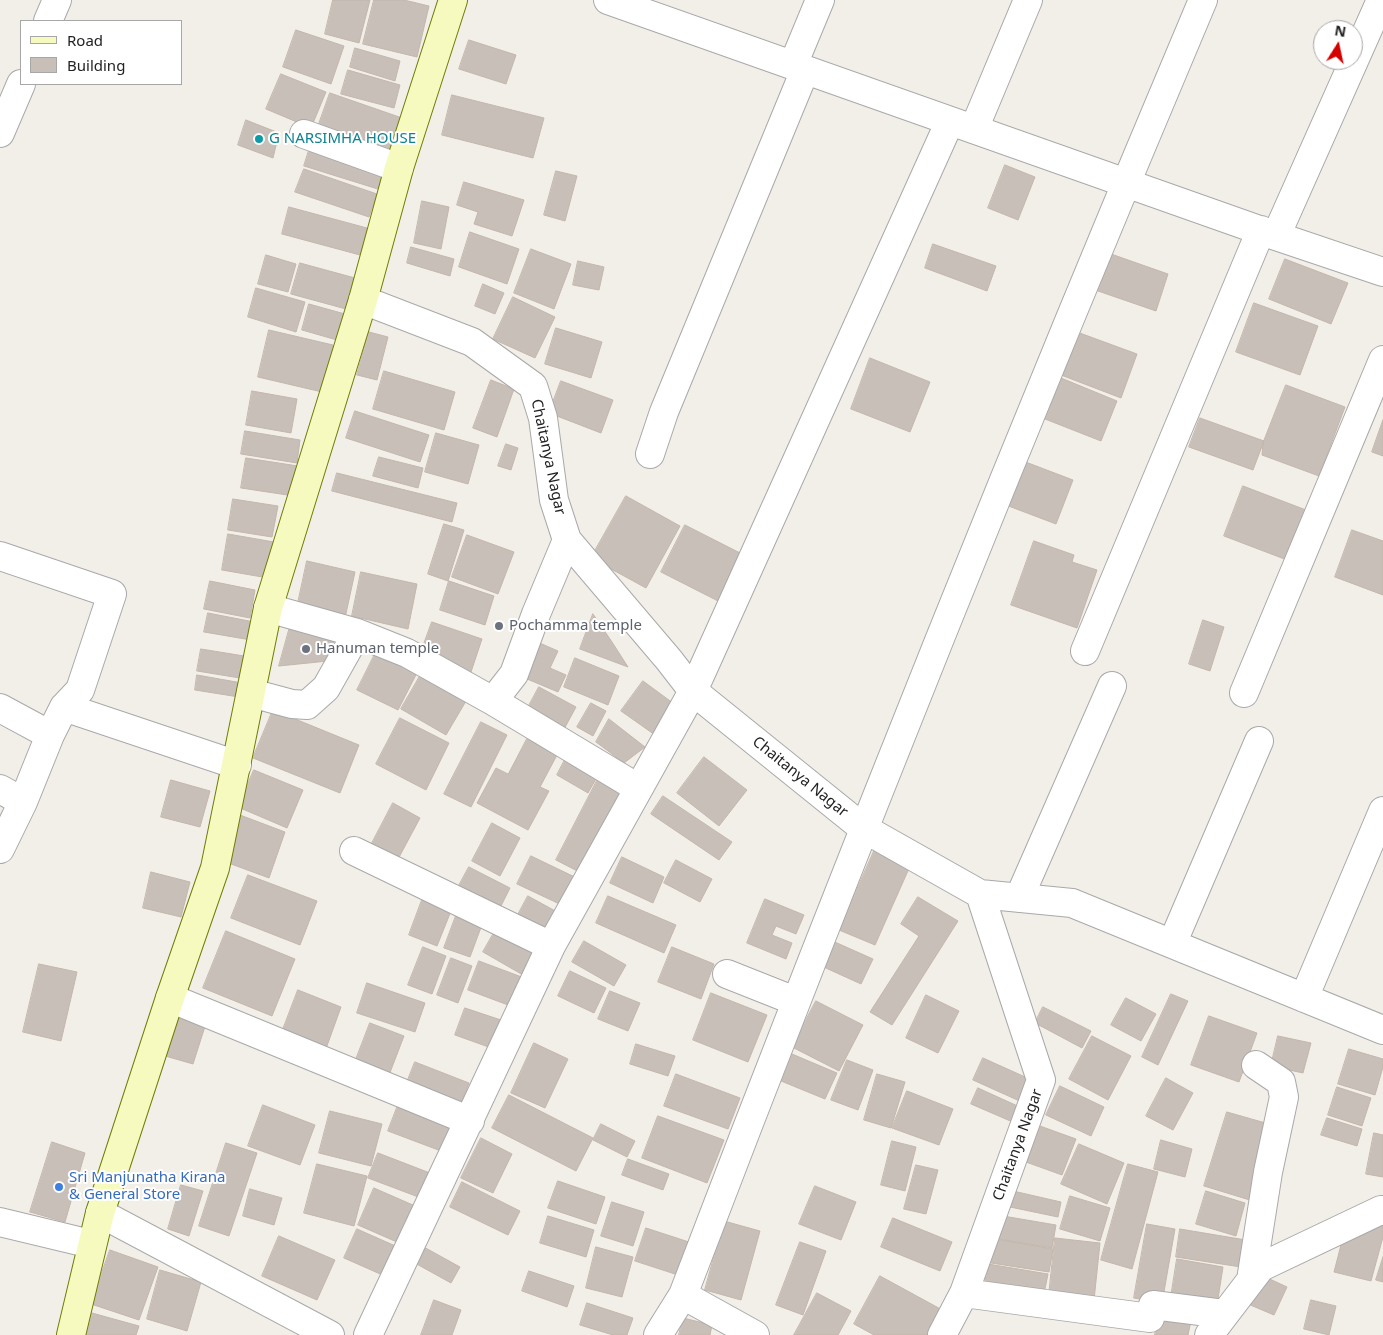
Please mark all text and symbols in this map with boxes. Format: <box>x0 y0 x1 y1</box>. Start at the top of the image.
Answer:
legend <box>20 20 182 85</box>
north arrow <box>1313 20 1363 70</box>
text: N <box>1333 20 1348 41</box>
text: Road <box>67 30 103 50</box>
text: Building <box>67 55 125 75</box>
place label: G NARSIMHA HOUSE <box>269 130 416 148</box>
marker: G NARSIMHA HOUSE <box>253 133 265 145</box>
street label: Chaitanya Nagar <box>527 398 569 516</box>
place label: Pochamma temple <box>509 617 642 635</box>
marker: Pochamma temple <box>493 620 505 632</box>
place label: Hanuman temple <box>316 640 439 658</box>
marker: Hanuman temple <box>300 643 312 655</box>
street label: Chaitanya Nagar <box>749 733 851 821</box>
street label: Chaitanya Nagar <box>989 1087 1047 1203</box>
place label: Sri Manjunatha Kirana & General Store <box>69 1169 225 1204</box>
marker: Sri Manjunatha Kirana & General Store <box>53 1181 65 1193</box>

